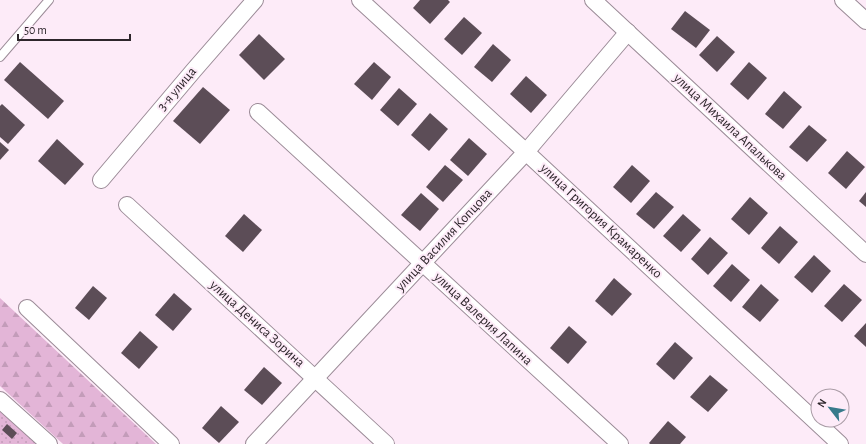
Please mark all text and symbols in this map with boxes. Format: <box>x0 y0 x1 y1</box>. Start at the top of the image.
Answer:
scale bar <box>18 16 130 42</box>
text: 50 m <box>24 24 47 36</box>
street label: 3-я улица <box>155 64 199 113</box>
street label: улица Михаила Апалькова <box>670 70 790 183</box>
street label: улица Григория Крамаренко <box>537 160 665 281</box>
street label: улица Василия Копцова <box>392 186 495 295</box>
street label: улица Валерия Лапина <box>430 269 535 368</box>
street label: улица Дениса Зорина <box>206 277 308 370</box>
north arrow <box>810 388 850 428</box>
text: N <box>815 397 829 409</box>

